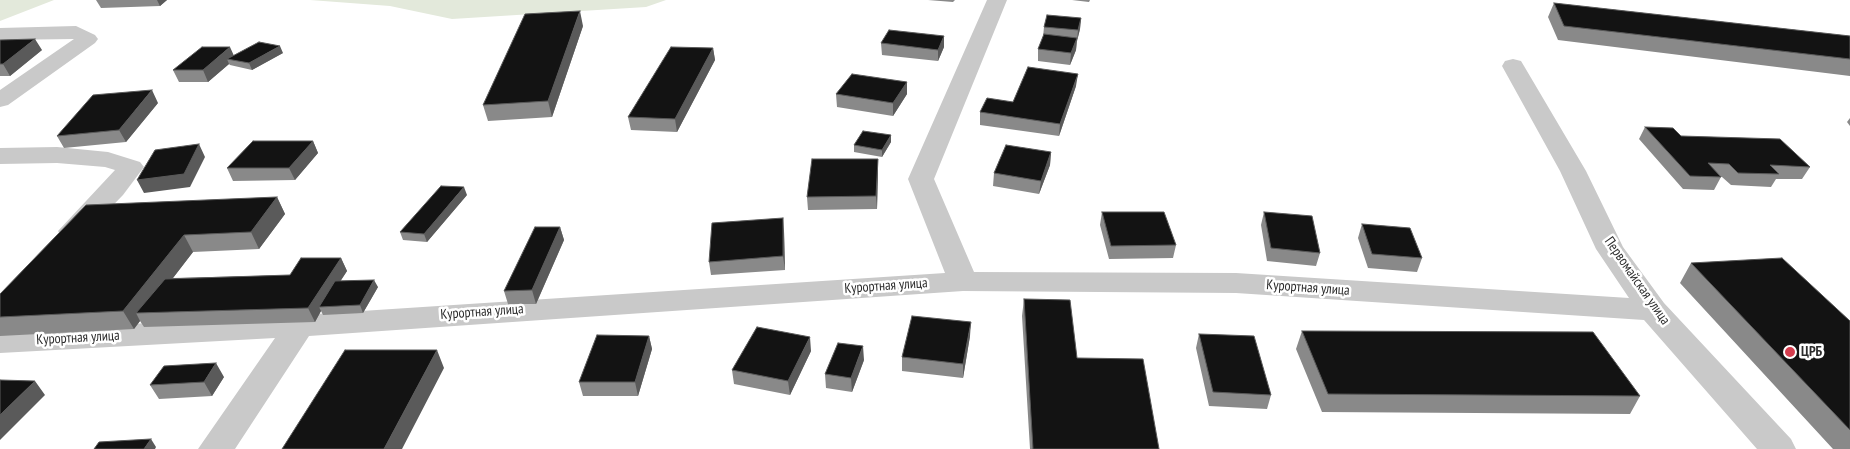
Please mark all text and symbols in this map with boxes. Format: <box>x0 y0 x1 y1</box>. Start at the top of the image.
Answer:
street label: Первомайская улица <box>1601 234 1673 328</box>
street label: Курортная улица <box>844 275 928 297</box>
street label: Курортная улица <box>1266 277 1350 299</box>
street label: Курортная улица <box>440 301 524 323</box>
street label: Курортная улица <box>36 327 120 349</box>
place label: ЦРБ <box>1801 344 1822 360</box>
marker: ЦРБ <box>1783 345 1797 359</box>

